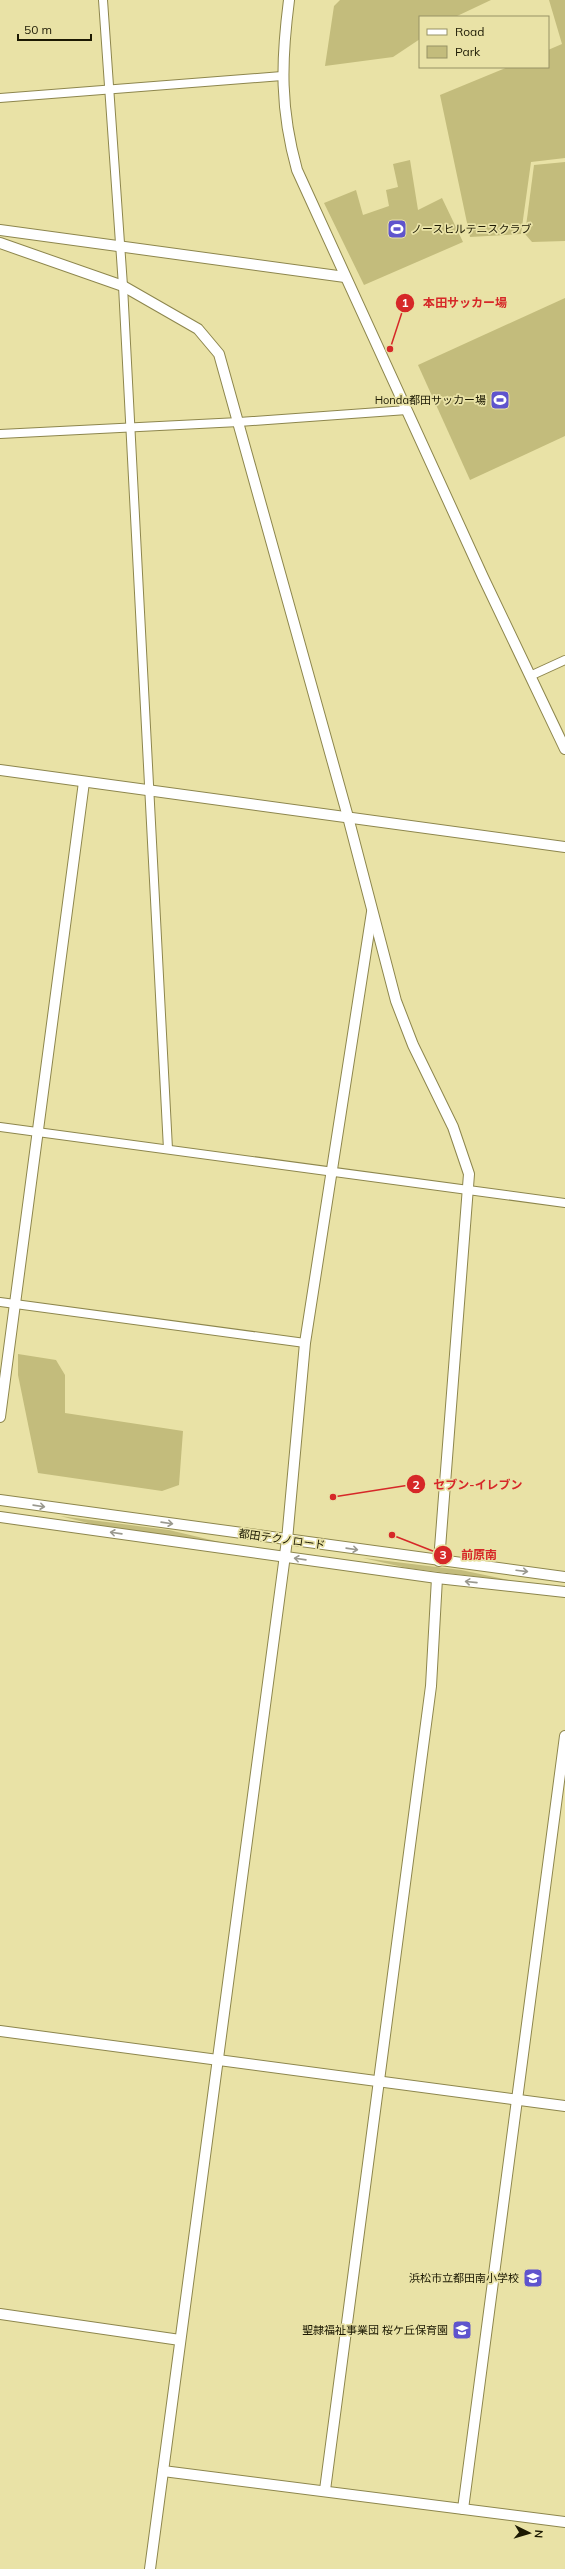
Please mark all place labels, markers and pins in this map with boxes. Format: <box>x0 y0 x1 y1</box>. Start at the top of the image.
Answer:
sports icon: ノースヒルテニスクラブ <box>386 218 408 240</box>
place label: ノースヒルテニスクラブ <box>411 222 531 236</box>
callout: 本田サッカー場 <box>395 291 515 315</box>
sports icon: Honda都田サッカー場 <box>489 389 511 411</box>
place label: Honda都田サッカー場 <box>375 393 486 407</box>
callout: セブン-イレブン <box>406 1472 531 1496</box>
callout: 前原南 <box>433 1543 505 1567</box>
school or university icon: 浜松市立都田南小学校 <box>522 2267 544 2289</box>
place label: 浜松市立都田南小学校 <box>409 2271 519 2285</box>
school or university icon: 聖隷福祉事業団 桜ケ丘保育園 <box>451 2319 473 2341</box>
place label: 聖隷福祉事業団 桜ケ丘保育園 <box>302 2323 448 2337</box>

